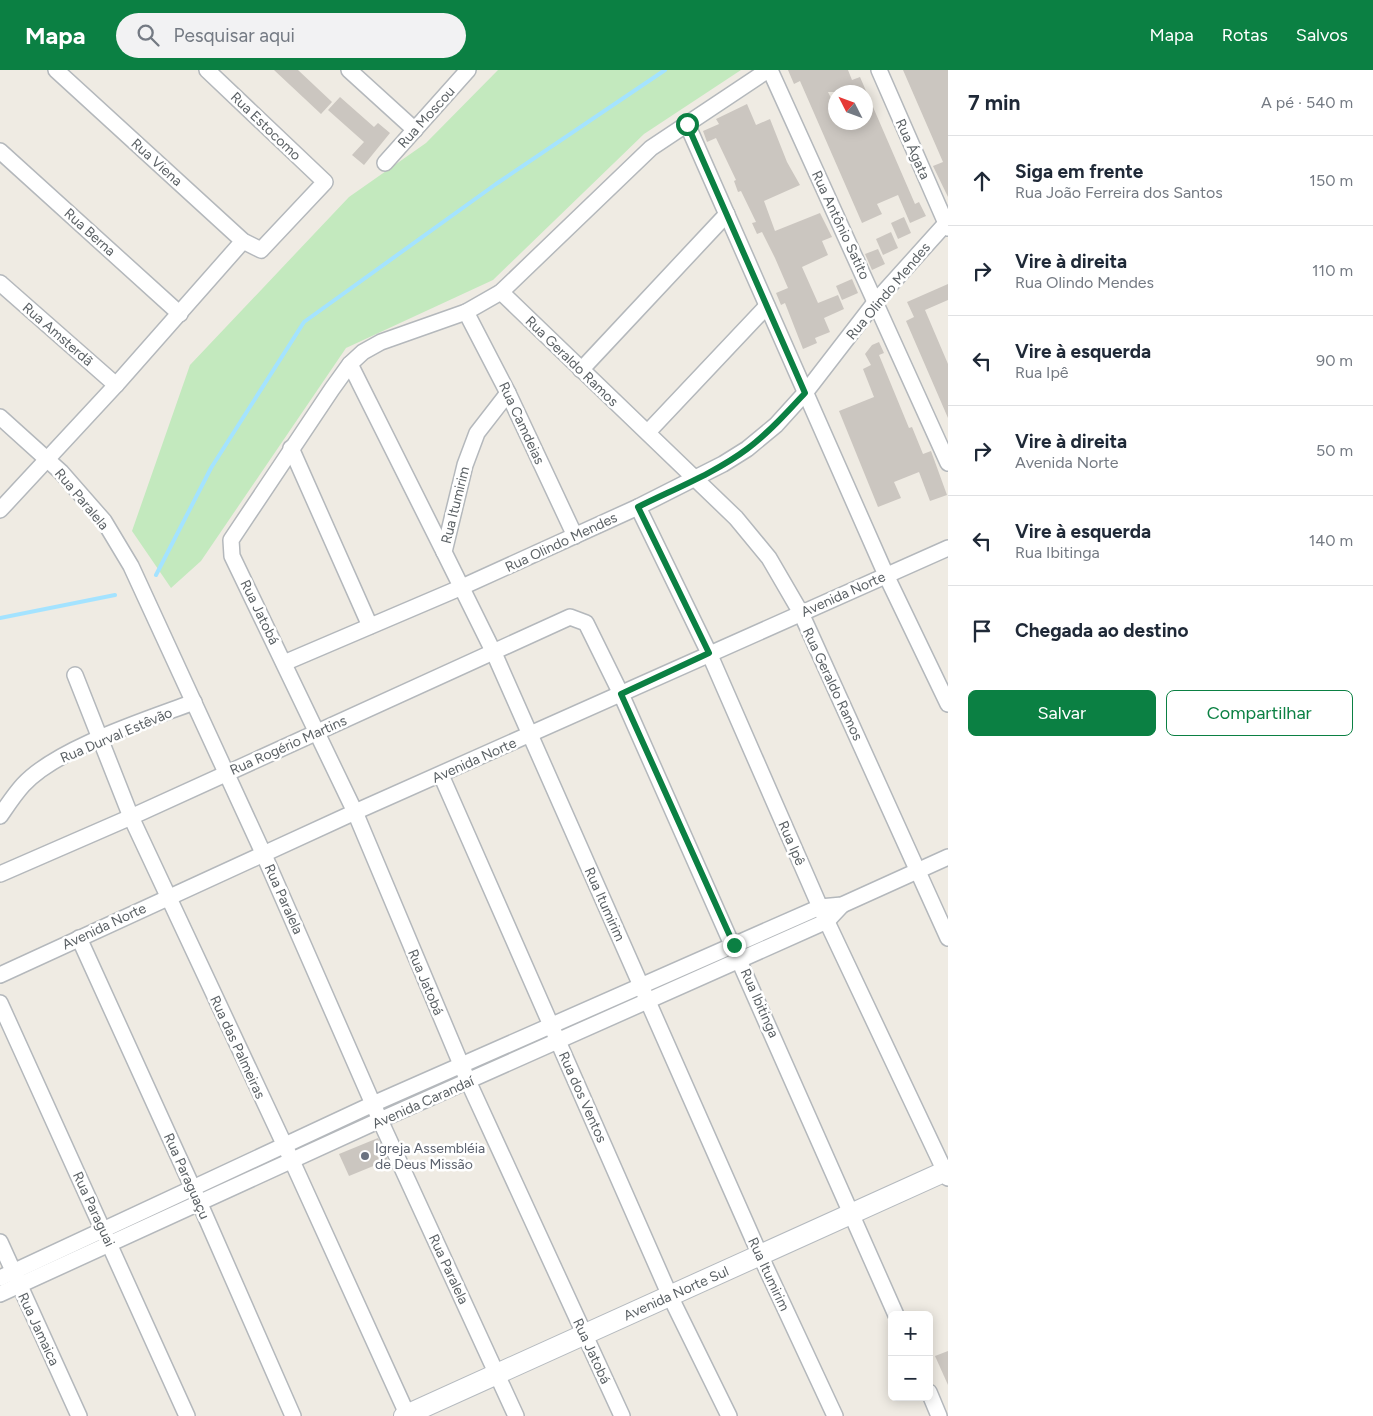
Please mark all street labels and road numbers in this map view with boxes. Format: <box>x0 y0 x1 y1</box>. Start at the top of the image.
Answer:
street label: Rua Moscou <box>394 83 459 152</box>
street label: Rua Estocomo <box>227 89 304 164</box>
street label: Rua Ágata <box>892 116 933 182</box>
street label: Rua Viena <box>128 135 186 190</box>
street label: Rua Antônio Satito <box>808 168 873 282</box>
street label: Rua Berna <box>61 205 119 260</box>
street label: Rua Olindo Mendes <box>843 239 934 343</box>
street label: Rua Amsterdã <box>19 299 96 370</box>
street label: Rua Geraldo Ramos <box>522 313 622 410</box>
street label: Rua Camdeias <box>495 379 548 467</box>
street label: Rua Paralela <box>51 465 112 534</box>
street label: Rua Itumirim <box>438 465 473 546</box>
street label: Rua Olindo Mendes <box>502 509 620 576</box>
street label: Avenida Norte <box>798 568 888 621</box>
street label: Rua Jatobá <box>237 577 283 648</box>
street label: Rua Geraldo Ramos <box>799 625 866 743</box>
street label: Rua Durval Estêvão <box>58 704 175 767</box>
street label: Rua Rogério Martins <box>227 712 349 779</box>
street label: Avenida Norte <box>429 734 519 787</box>
street label: Rua Ipê <box>774 818 809 868</box>
street label: Rua Paralela <box>261 861 307 937</box>
street label: Rua Itumirim <box>581 865 628 944</box>
street label: Avenida Norte <box>60 899 149 953</box>
street label: Rua Jatobá <box>404 947 447 1018</box>
street label: Rua Ibitinga <box>737 966 782 1041</box>
street label: Rua das Palmeiras <box>206 993 269 1102</box>
street label: Rua dos Ventos <box>555 1049 610 1145</box>
street label: Avenida Carandaí <box>370 1072 477 1132</box>
street label: Rua Paraguaçu <box>160 1130 213 1222</box>
street label: Rua Paraguai <box>69 1169 118 1249</box>
street label: Rua Paralela <box>425 1232 472 1307</box>
street label: Rua Itumirim <box>744 1235 793 1314</box>
street label: Avenida Norte Sul <box>621 1263 731 1324</box>
street label: Rua Jamaica <box>14 1290 63 1368</box>
street label: Rua Jatobá <box>569 1316 614 1387</box>

